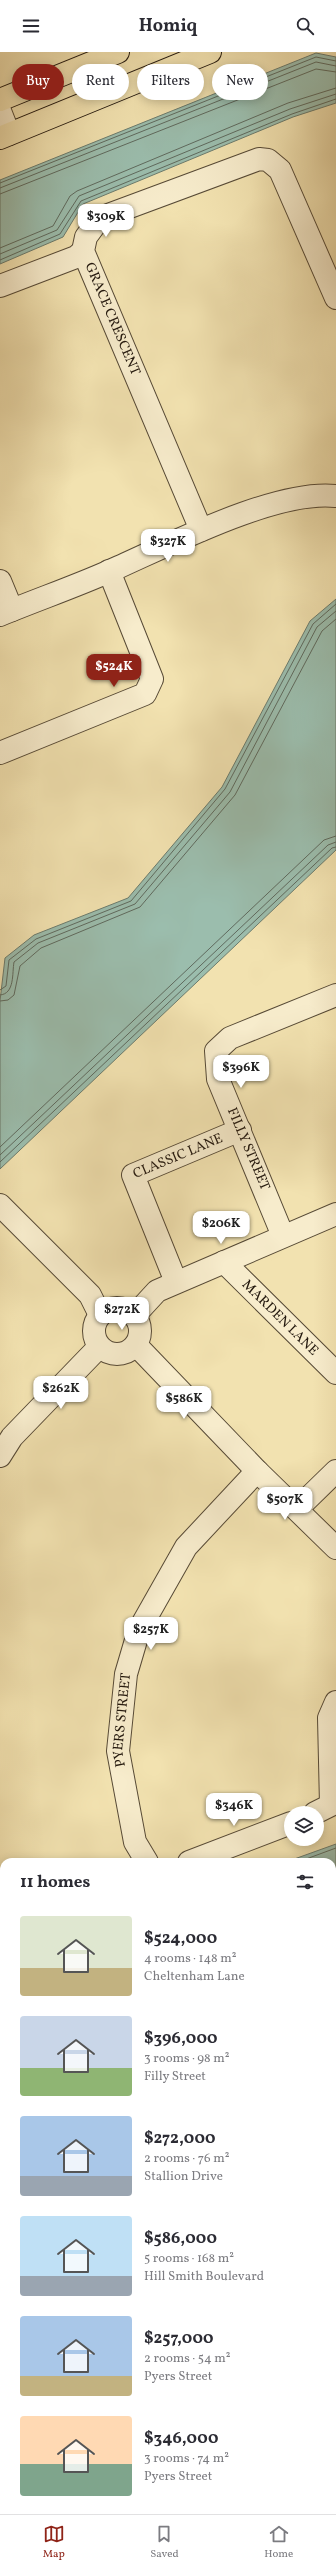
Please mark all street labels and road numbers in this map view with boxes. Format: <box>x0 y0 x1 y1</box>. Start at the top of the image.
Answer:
street label: GRACE CRESCENT <box>80 260 144 378</box>
street label: FILLY STREET <box>222 1105 274 1193</box>
street label: CLASSIC LANE <box>130 1129 226 1183</box>
street label: MARDEN LANE <box>238 1275 323 1360</box>
street label: PYERS STREET <box>109 1672 136 1769</box>

